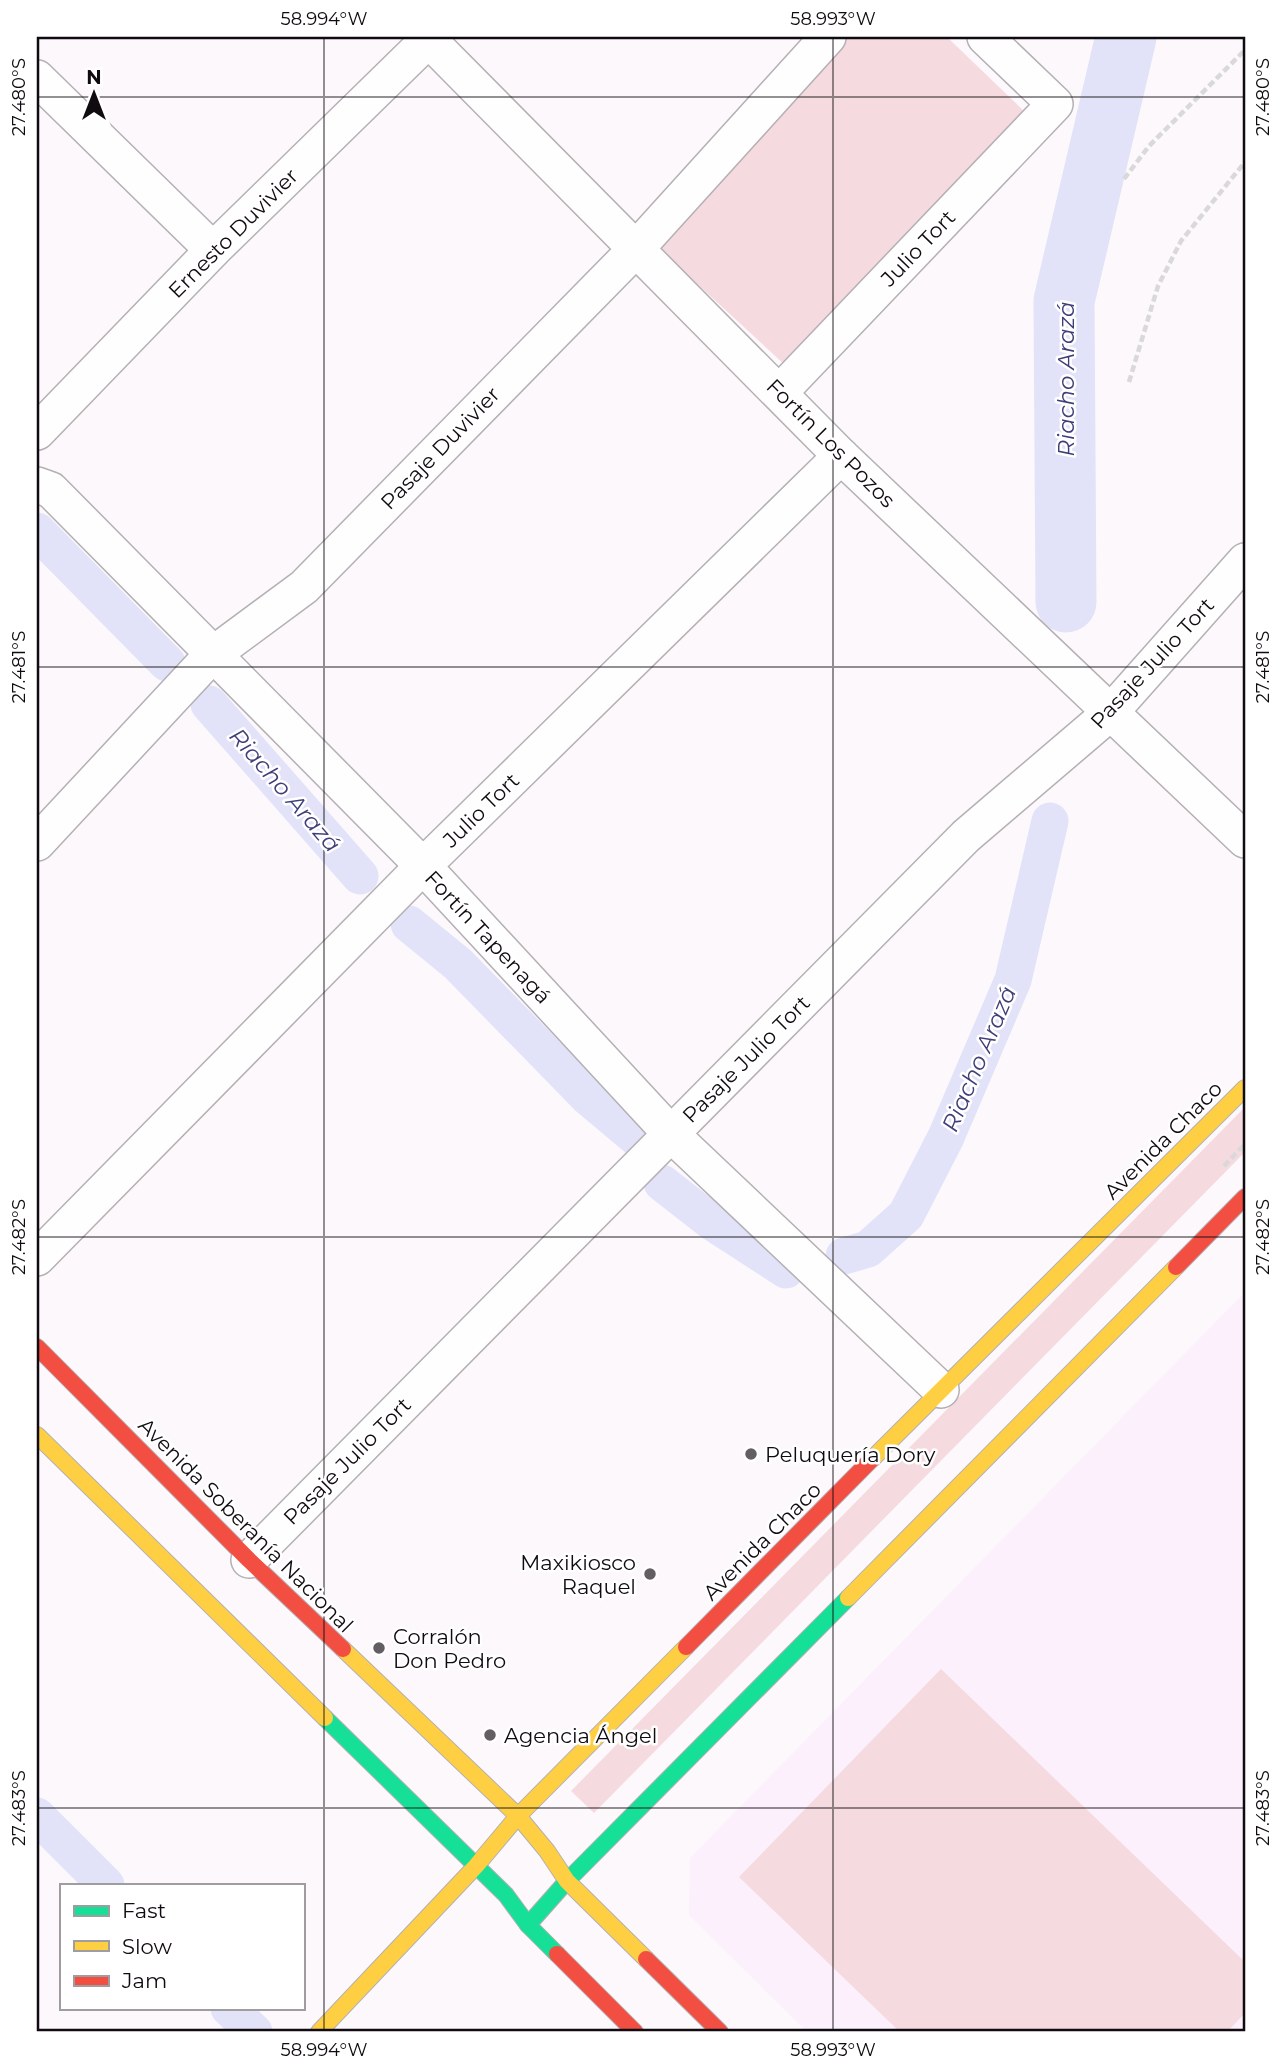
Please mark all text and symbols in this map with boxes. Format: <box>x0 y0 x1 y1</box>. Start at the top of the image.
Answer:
text: 58.994°W <box>281 8 368 30</box>
text: 58.993°W <box>790 8 876 30</box>
text: 27.480°S <box>8 58 30 136</box>
text: 27.480°S <box>1252 58 1274 136</box>
north arrow <box>60 60 130 130</box>
text: N <box>86 66 102 89</box>
street label: Ernesto Duvivier <box>163 163 303 303</box>
street label: Julio Tort <box>875 205 960 292</box>
water label: Riacho Arazá <box>1052 301 1080 457</box>
street label: Fortín Los Pozos <box>761 373 901 513</box>
street label: Pasaje Duvivier <box>375 382 505 514</box>
street label: Pasaje Julio Tort <box>1085 592 1219 734</box>
text: 27.481°S <box>8 631 30 703</box>
text: 27.481°S <box>1252 631 1274 703</box>
water label: Riacho Arazá <box>223 722 347 858</box>
street label: Julio Tort <box>437 768 524 853</box>
street label: Fortín Tapenagá <box>420 865 556 1009</box>
water label: Riacho Arazá <box>936 982 1022 1136</box>
street label: Pasaje Julio Tort <box>677 990 815 1128</box>
street label: Avenida Chaco <box>1099 1076 1227 1204</box>
text: 27.482°S <box>8 1199 30 1275</box>
text: 27.482°S <box>1252 1199 1274 1275</box>
street label: Pasaje Julio Tort <box>278 1392 416 1530</box>
street label: Avenida Soberanía Nacional <box>134 1413 358 1637</box>
place label: Peluquería Dory <box>765 1442 936 1467</box>
marker: Peluquería Dory <box>743 1446 759 1462</box>
street label: Avenida Chaco <box>698 1477 826 1605</box>
place label: Maxikiosco Raquel <box>520 1550 636 1599</box>
marker: Maxikiosco Raquel <box>642 1566 658 1582</box>
place label: Corralón Don Pedro <box>393 1624 506 1673</box>
marker: Corralón Don Pedro <box>371 1640 387 1656</box>
place label: Agencia Ángel <box>504 1723 657 1748</box>
marker: Agencia Ángel <box>482 1727 498 1743</box>
text: 27.483°S <box>8 1770 30 1846</box>
text: 27.483°S <box>1252 1770 1274 1846</box>
legend <box>60 1884 304 2010</box>
text: Fast <box>122 1898 166 1923</box>
text: Slow <box>122 1934 172 1959</box>
text: Jam <box>121 1968 167 1993</box>
text: 58.994°W <box>281 2039 368 2061</box>
text: 58.993°W <box>790 2039 876 2061</box>

